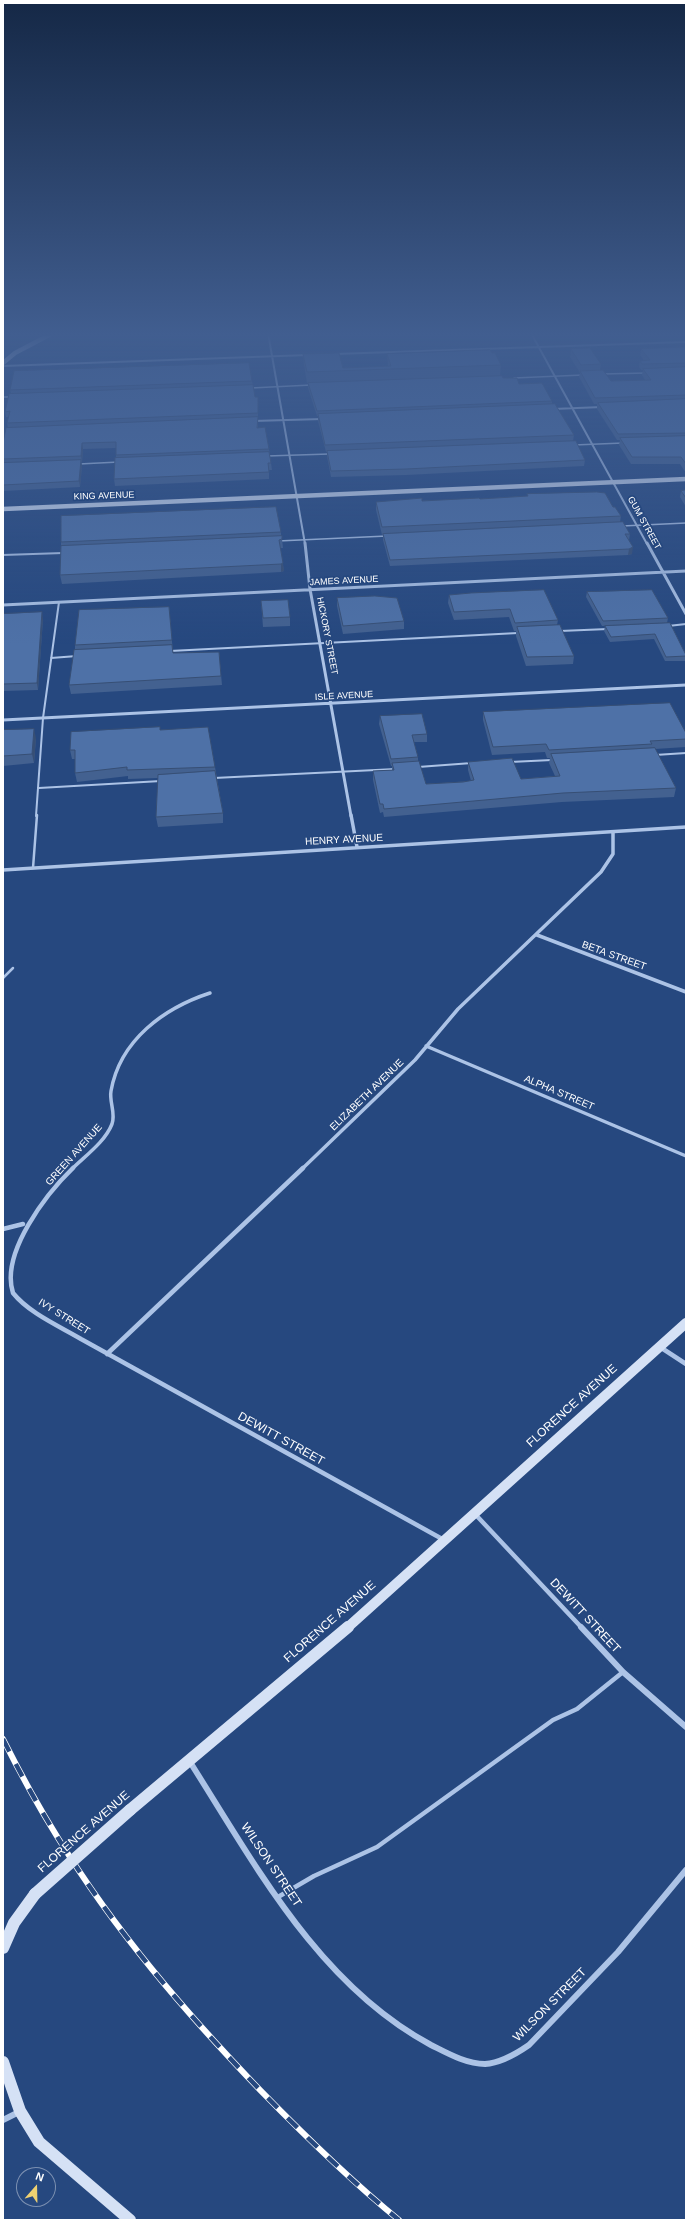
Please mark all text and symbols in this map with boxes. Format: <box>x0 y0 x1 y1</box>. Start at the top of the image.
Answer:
street label: KING AVENUE <box>73 490 135 502</box>
street label: GUM STREET <box>625 495 663 551</box>
street label: JAMES AVENUE <box>309 574 379 588</box>
street label: HICKORY STREET <box>314 596 340 676</box>
street label: ISLE AVENUE <box>315 689 373 703</box>
street label: HENRY AVENUE <box>305 832 383 848</box>
street label: BETA STREET <box>580 939 648 973</box>
street label: ELIZABETH AVENUE <box>328 1057 406 1133</box>
street label: ALPHA STREET <box>522 1073 596 1113</box>
street label: GREEN AVENUE <box>43 1122 105 1188</box>
street label: IVY STREET <box>36 1296 92 1338</box>
street label: FLORENCE AVENUE <box>524 1361 620 1451</box>
street label: DEWITT STREET <box>235 1409 327 1469</box>
street label: DEWITT STREET <box>547 1576 623 1656</box>
street label: FLORENCE AVENUE <box>281 1578 379 1666</box>
street label: FLORENCE AVENUE <box>35 1788 133 1876</box>
street label: WILSON STREET <box>238 1820 304 1910</box>
street label: WILSON STREET <box>510 1965 590 2045</box>
north arrow <box>16 2167 56 2207</box>
text: N <box>34 2170 46 2184</box>

